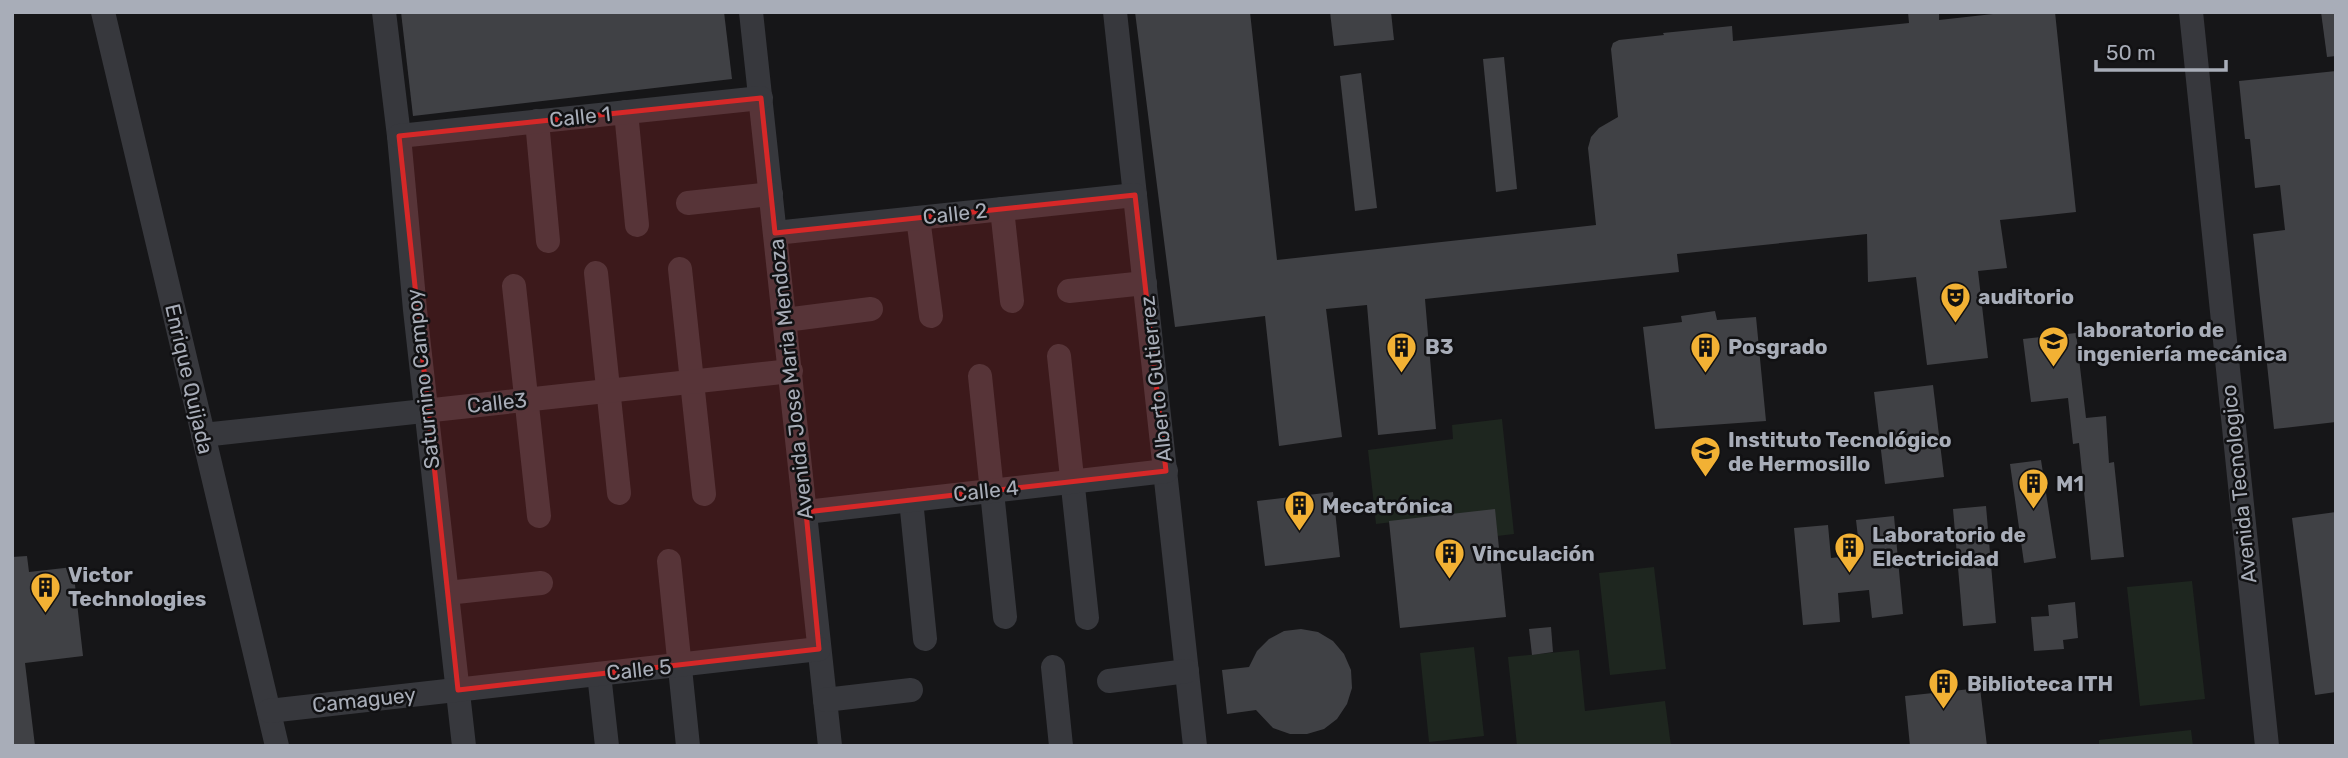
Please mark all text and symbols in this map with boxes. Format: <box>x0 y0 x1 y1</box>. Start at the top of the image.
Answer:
scale bar <box>2096 28 2226 72</box>
text: 50 m <box>2106 40 2156 65</box>
street label: Calle 1 <box>548 101 612 132</box>
street label: Calle 2 <box>921 198 989 229</box>
street label: Avenida Jose Maria Mendoza <box>763 237 818 521</box>
theatre icon: auditorio <box>1938 280 1972 324</box>
place label: auditorio <box>1978 284 2074 309</box>
street label: Saturnino Campoy <box>401 287 444 470</box>
street label: Alberto Gutierrez <box>1134 295 1177 463</box>
street label: Enrique Quijada <box>160 301 219 456</box>
place label: laboratorio de ingeniería mecánica <box>2077 317 2287 366</box>
school or university icon: laboratorio de ingeniería mecánica <box>2037 325 2071 369</box>
building icon: B3 <box>1385 330 1419 374</box>
building icon: Posgrado <box>1688 330 1722 374</box>
place label: B3 <box>1425 334 1454 359</box>
place label: Posgrado <box>1728 334 1828 359</box>
street label: Avenida Tecnologico <box>2216 383 2261 585</box>
street label: Calle3 <box>466 387 528 418</box>
place label: Instituto Tecnológico de Hermosillo <box>1728 427 1952 476</box>
school or university icon: Instituto Tecnológico de Hermosillo <box>1688 435 1722 479</box>
building icon: M1 <box>2016 467 2050 511</box>
place label: M1 <box>2056 471 2084 496</box>
street label: Calle 4 <box>952 475 1020 506</box>
building icon: Mecatrónica <box>1282 489 1316 533</box>
place label: Mecatrónica <box>1322 493 1453 518</box>
place label: Laboratorio de Electricidad <box>1872 522 2026 571</box>
building icon: Laboratorio de Electricidad <box>1832 530 1866 574</box>
building icon: Vinculación <box>1432 537 1466 581</box>
place label: Vinculación <box>1472 541 1595 566</box>
place label: Victor Technologies <box>68 562 206 611</box>
building icon: Victor Technologies <box>28 570 62 614</box>
street label: Calle 5 <box>605 654 673 685</box>
building icon: Biblioteca ITH <box>1927 667 1961 711</box>
place label: Biblioteca ITH <box>1967 671 2113 696</box>
street label: Camaguey <box>311 682 417 717</box>

